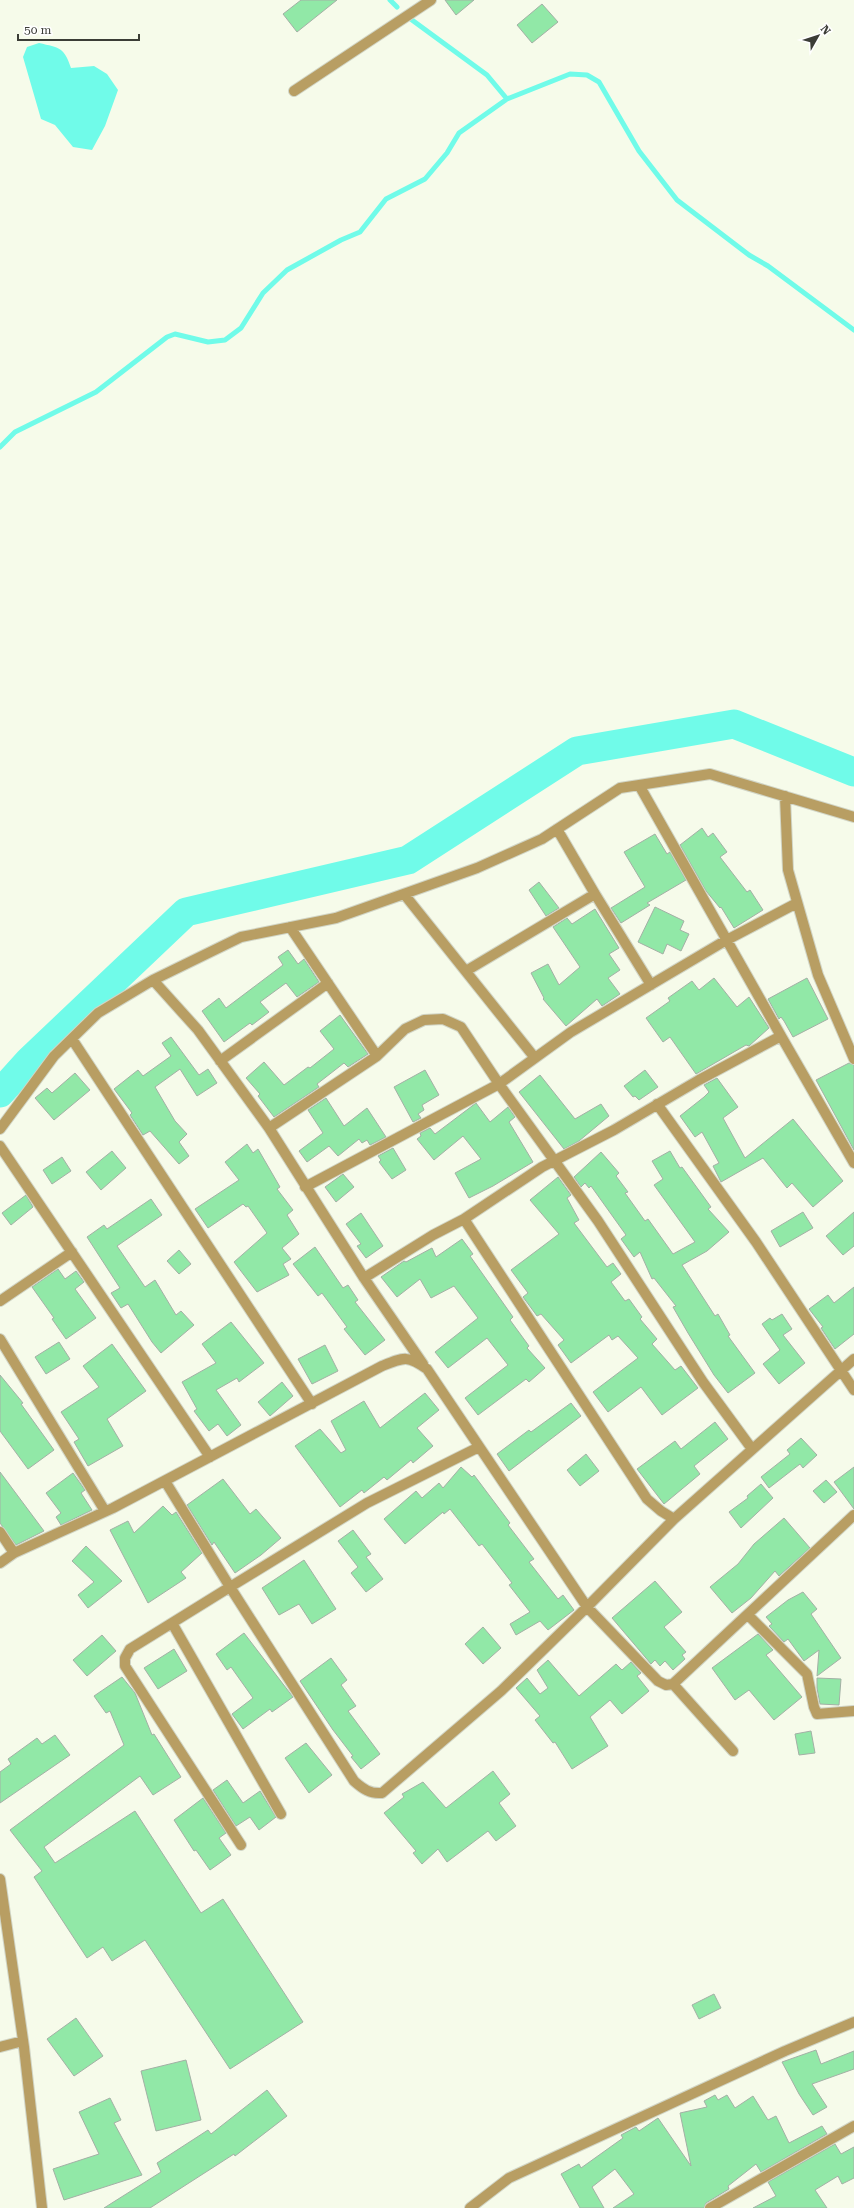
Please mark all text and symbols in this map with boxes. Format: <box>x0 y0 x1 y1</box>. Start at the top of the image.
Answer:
scale bar <box>18 16 139 42</box>
north arrow <box>798 16 838 56</box>
text: 50 m <box>24 23 51 37</box>
text: N <box>818 23 833 38</box>

